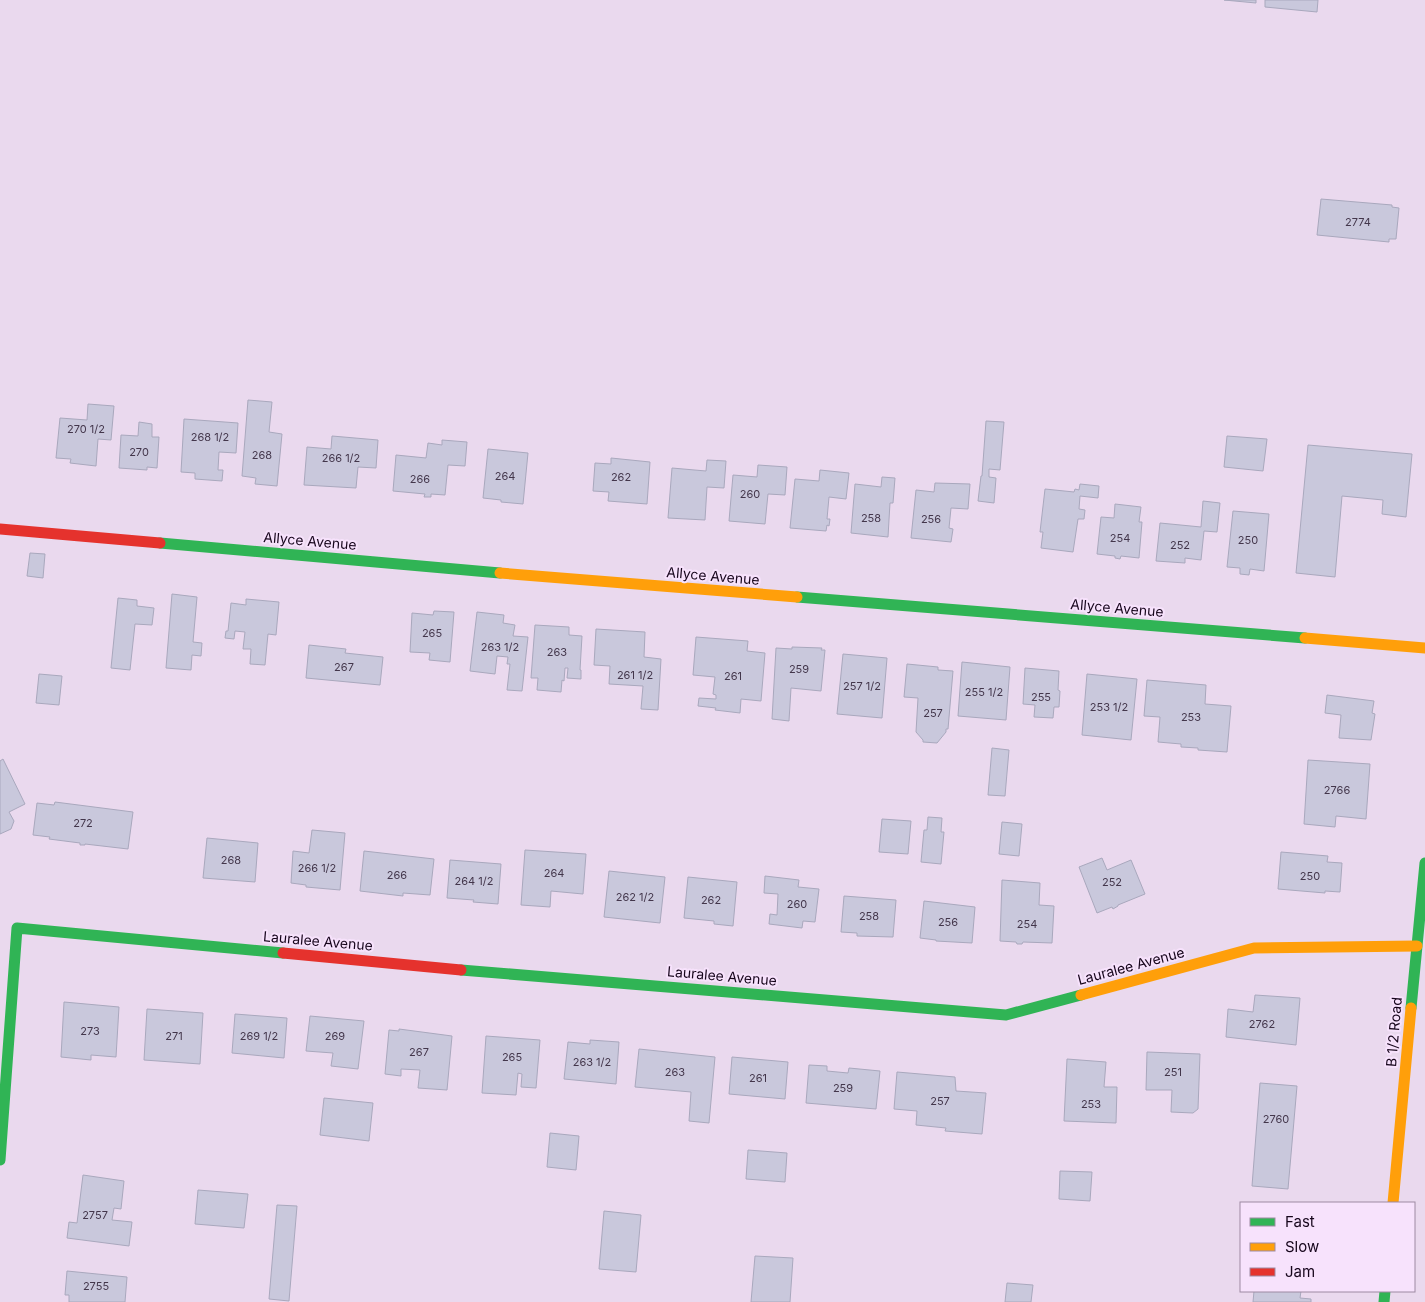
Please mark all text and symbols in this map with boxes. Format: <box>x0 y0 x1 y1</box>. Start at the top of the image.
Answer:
house number: 2774 <box>1345 215 1371 229</box>
house number: 270 1/2 <box>67 422 105 436</box>
house number: 268 1/2 <box>191 430 229 444</box>
house number: 270 <box>129 445 149 459</box>
house number: 268 <box>252 448 272 462</box>
house number: 266 1/2 <box>322 451 360 465</box>
house number: 264 <box>495 469 515 483</box>
house number: 262 <box>611 470 631 484</box>
house number: 266 <box>410 472 430 486</box>
house number: 260 <box>740 487 760 501</box>
house number: 258 <box>861 511 881 525</box>
house number: 256 <box>921 512 941 526</box>
street label: Allyce Avenue <box>263 528 357 553</box>
house number: 254 <box>1110 531 1130 545</box>
house number: 250 <box>1238 533 1258 547</box>
house number: 252 <box>1170 538 1190 552</box>
street label: Allyce Avenue <box>666 563 760 588</box>
street label: Allyce Avenue <box>1070 595 1164 620</box>
house number: 265 <box>422 626 442 640</box>
house number: 263 1/2 <box>481 640 519 654</box>
house number: 263 <box>547 645 567 659</box>
house number: 267 <box>334 660 354 674</box>
house number: 259 <box>789 662 809 676</box>
house number: 261 1/2 <box>617 668 653 682</box>
house number: 261 <box>724 669 742 683</box>
house number: 257 1/2 <box>843 679 881 693</box>
house number: 255 1/2 <box>965 685 1003 699</box>
house number: 255 <box>1031 690 1051 704</box>
house number: 253 1/2 <box>1090 700 1128 714</box>
house number: 257 <box>923 706 943 720</box>
house number: 253 <box>1181 710 1201 724</box>
house number: 2766 <box>1324 783 1350 797</box>
house number: 272 <box>73 816 93 830</box>
house number: 268 <box>221 853 241 867</box>
house number: 266 1/2 <box>298 861 336 875</box>
house number: 264 <box>544 866 564 880</box>
house number: 266 <box>387 868 407 882</box>
house number: 250 <box>1300 869 1320 883</box>
house number: 264 1/2 <box>455 874 493 888</box>
house number: 252 <box>1102 875 1122 889</box>
house number: 262 1/2 <box>616 890 654 904</box>
house number: 262 <box>701 893 721 907</box>
house number: 260 <box>787 897 807 911</box>
house number: 258 <box>859 909 879 923</box>
house number: 256 <box>938 915 958 929</box>
house number: 254 <box>1017 917 1037 931</box>
street label: Lauralee Avenue <box>262 927 374 954</box>
street label: Lauralee Avenue <box>1076 943 1186 988</box>
street label: Lauralee Avenue <box>666 962 778 989</box>
street label: B 1/2 Road <box>1382 996 1405 1068</box>
house number: 2762 <box>1249 1017 1275 1031</box>
house number: 273 <box>80 1024 100 1038</box>
house number: 271 <box>165 1029 183 1043</box>
house number: 269 1/2 <box>240 1029 278 1043</box>
house number: 269 <box>325 1029 345 1043</box>
house number: 267 <box>409 1045 429 1059</box>
house number: 265 <box>502 1050 522 1064</box>
house number: 263 1/2 <box>573 1055 611 1069</box>
house number: 263 <box>665 1065 685 1079</box>
house number: 251 <box>1164 1065 1182 1079</box>
house number: 261 <box>749 1071 767 1085</box>
house number: 259 <box>833 1081 853 1095</box>
house number: 257 <box>930 1094 950 1108</box>
house number: 253 <box>1081 1097 1101 1111</box>
house number: 2760 <box>1263 1112 1289 1126</box>
legend <box>1240 1202 1415 1292</box>
house number: 2757 <box>82 1208 108 1222</box>
text: Fast <box>1285 1212 1315 1231</box>
text: Slow <box>1285 1237 1319 1256</box>
text: Jam <box>1285 1262 1315 1281</box>
house number: 2755 <box>83 1279 109 1293</box>

